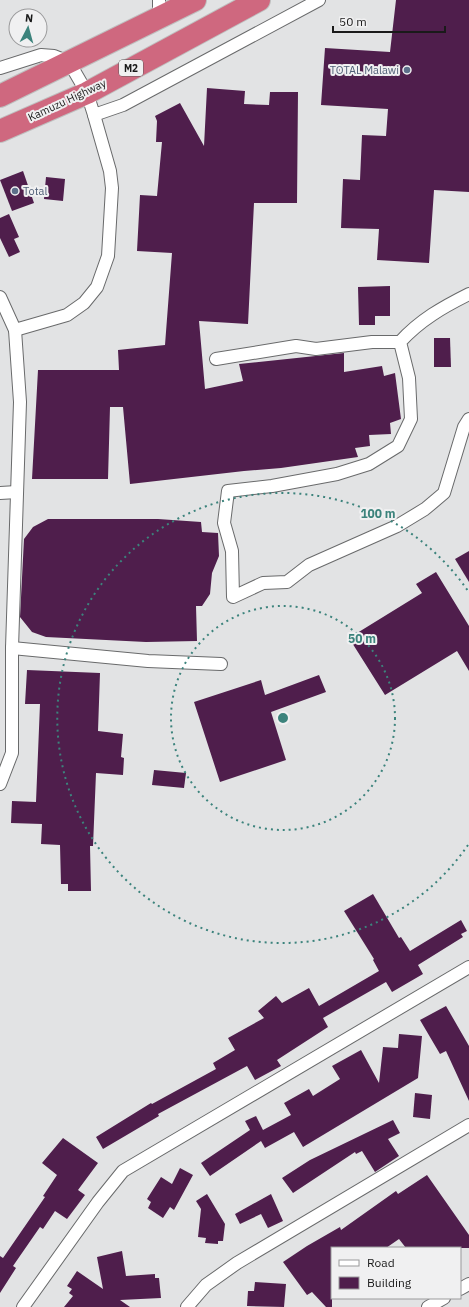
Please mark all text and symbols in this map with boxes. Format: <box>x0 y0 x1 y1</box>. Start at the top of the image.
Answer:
north arrow <box>8 8 48 48</box>
scale bar <box>333 8 445 34</box>
text: N <box>24 11 34 25</box>
text: 50 m <box>339 14 367 29</box>
road number: M2 <box>119 60 143 76</box>
place label: TOTAL Malawi <box>330 63 399 77</box>
marker: TOTAL Malawi <box>402 65 412 75</box>
street label: Kamuzu Highway <box>26 76 109 124</box>
place label: Total <box>23 184 47 198</box>
marker: Total <box>10 186 20 196</box>
text: 100 m <box>360 506 396 521</box>
text: 50 m <box>348 631 376 646</box>
centre of rings <box>276 711 290 725</box>
legend <box>331 1247 461 1299</box>
text: Road <box>367 1255 395 1270</box>
text: Building <box>367 1275 412 1290</box>

